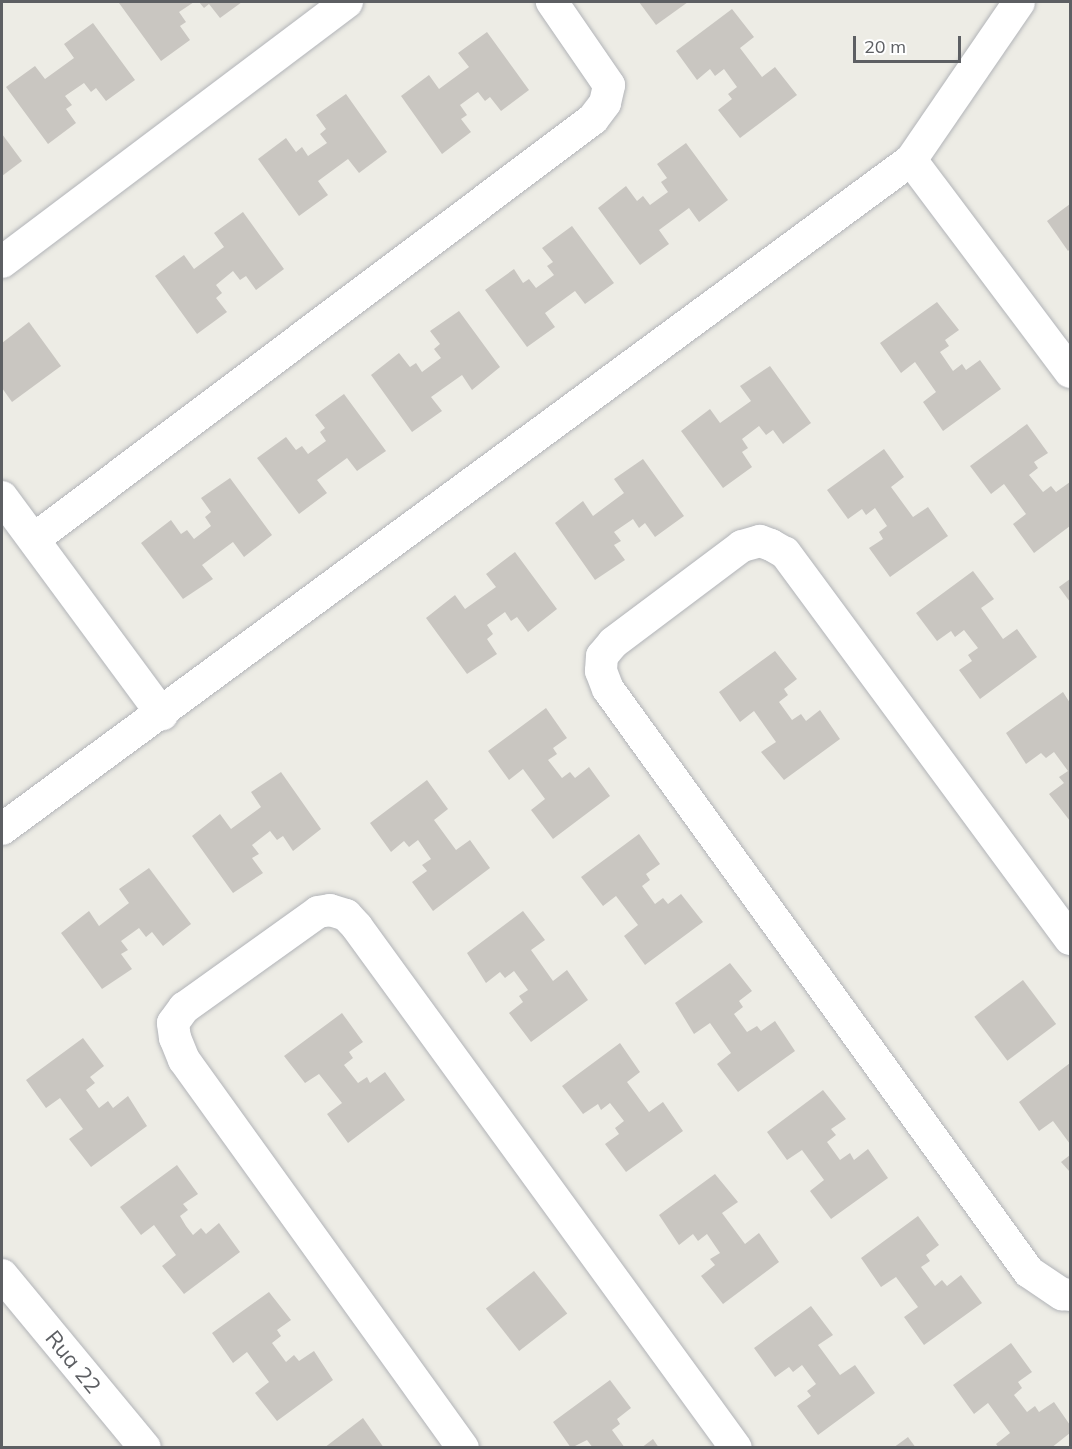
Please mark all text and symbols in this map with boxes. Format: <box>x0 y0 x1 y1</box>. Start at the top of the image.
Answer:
scale bar <box>856 24 964 62</box>
text: 20 m <box>864 35 906 58</box>
street label: Rua 22 <box>40 1325 106 1399</box>

